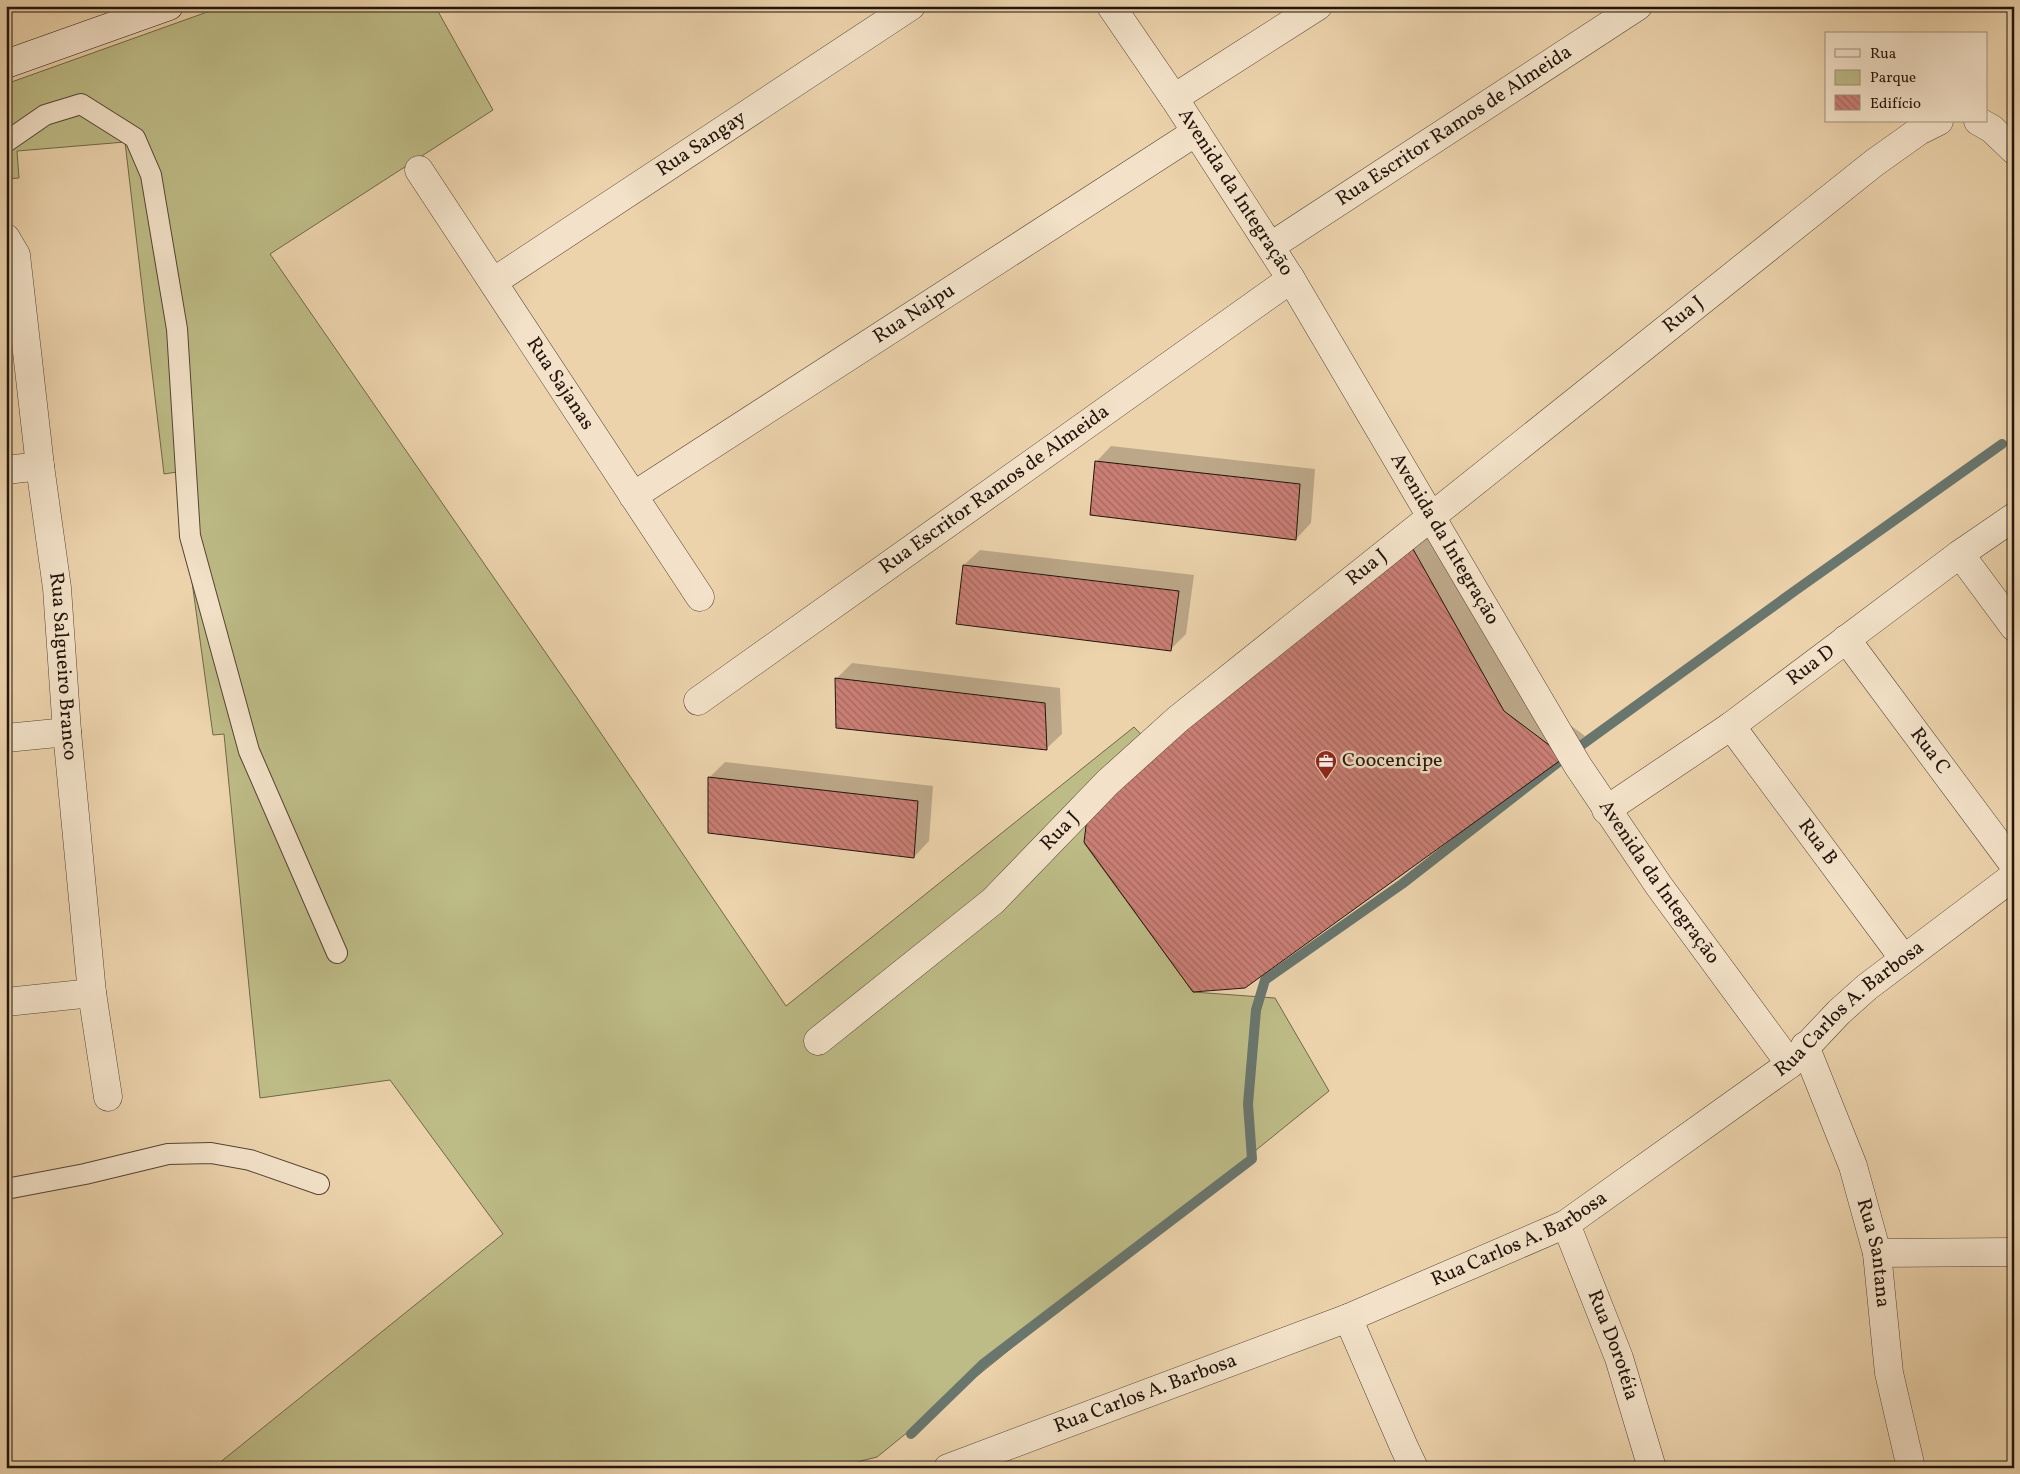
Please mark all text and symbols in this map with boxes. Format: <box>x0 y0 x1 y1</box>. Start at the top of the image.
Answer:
legend <box>1825 32 1988 122</box>
street label: Rua Escritor Ramos de Almeida <box>1331 39 1578 214</box>
text: Rua <box>1870 44 1896 65</box>
text: Parque <box>1870 68 1916 89</box>
text: Edifício <box>1870 94 1921 115</box>
street label: Avenida da Integração <box>1170 103 1300 282</box>
street label: Rua Sangay <box>651 104 752 184</box>
street label: Rua Naipu <box>868 277 961 351</box>
street label: Rua J <box>1657 290 1710 340</box>
street label: Rua Sajanas <box>519 332 601 436</box>
street label: Rua Escritor Ramos de Almeida <box>874 398 1115 582</box>
street label: Avenida da Integração <box>1383 448 1506 630</box>
street label: Rua J <box>1341 543 1394 593</box>
street label: Rua Salgueiro Branco <box>41 571 84 762</box>
street label: Rua D <box>1781 638 1841 693</box>
street label: Rua C <box>1903 722 1956 781</box>
place label: Coocencipe <box>1342 747 1443 775</box>
office icon: Coocencipe <box>1314 749 1338 780</box>
street label: Avenida da Integração <box>1591 795 1726 970</box>
street label: Rua J <box>1034 805 1086 857</box>
street label: Rua B <box>1791 813 1844 871</box>
street label: Rua Carlos A. Barbosa <box>1769 934 1930 1084</box>
street label: Rua Carlos A. Barbosa <box>1427 1185 1613 1294</box>
street label: Rua Santana <box>1849 1195 1896 1309</box>
street label: Rua Dorotéia <box>1580 1286 1645 1404</box>
street label: Rua Carlos A. Barbosa <box>1050 1347 1241 1441</box>

